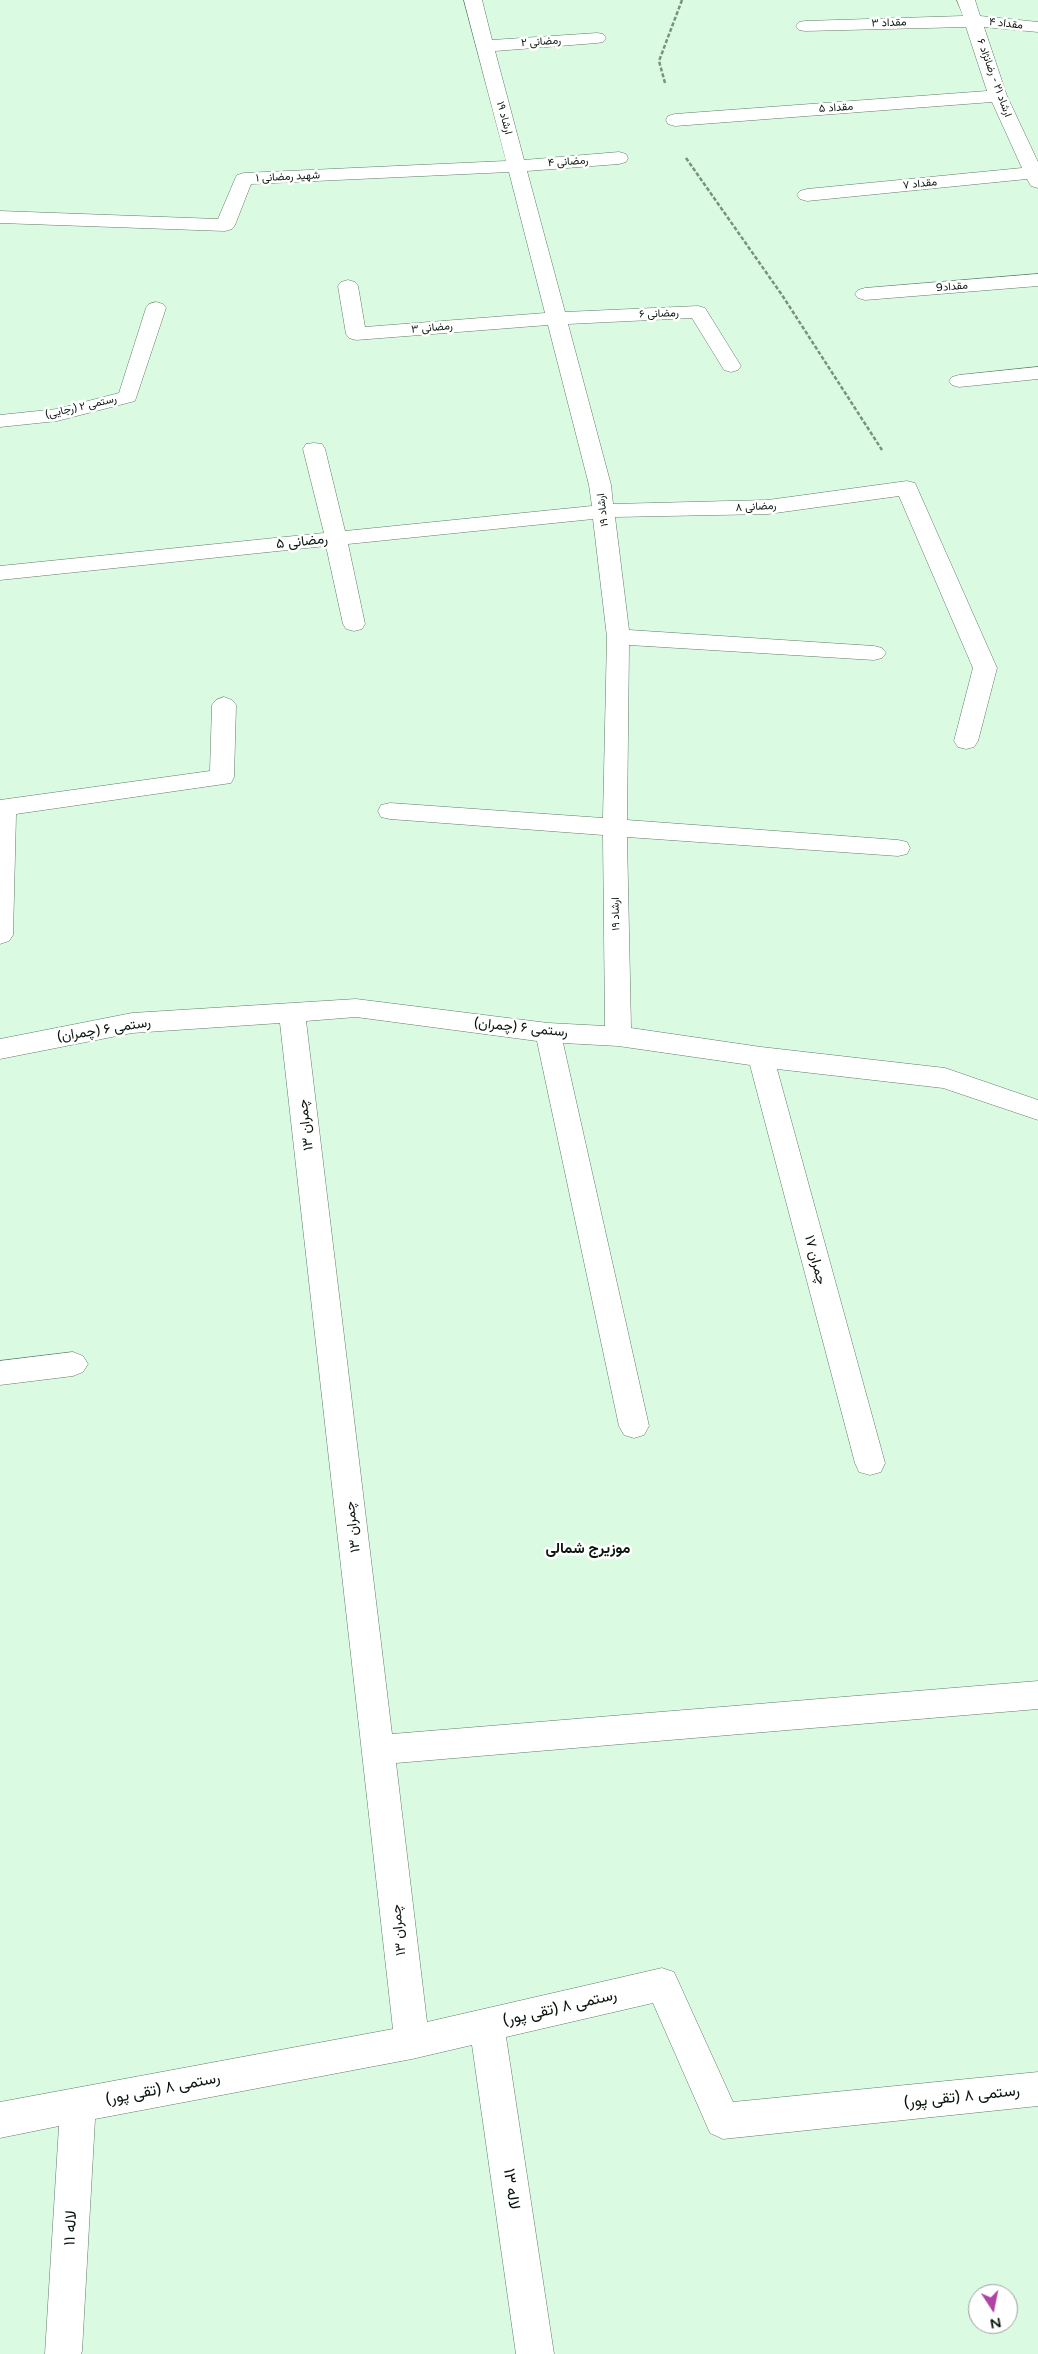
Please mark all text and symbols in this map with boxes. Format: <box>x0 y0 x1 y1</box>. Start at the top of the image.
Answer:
street label: مقداد ۳ <box>871 16 907 30</box>
street label: مقداد ۴ <box>988 16 1024 32</box>
street label: رمضانی ۲ <box>521 34 561 50</box>
street label: ارشاد ۲۱ - رضانژاد ۶ <box>974 37 1014 119</box>
street label: ارشاد ۱۹ <box>493 100 515 136</box>
street label: مقداد ۵ <box>818 100 854 116</box>
street label: رمضانی ۴ <box>547 154 589 170</box>
street label: شهید رمضانی ۱ <box>256 169 320 185</box>
street label: مقداد ۷ <box>902 176 938 192</box>
street label: مقداد9 <box>936 279 968 295</box>
street label: رمضانی ۶ <box>639 307 679 321</box>
street label: رمضانی ۳ <box>411 320 453 336</box>
street label: رستمی ۲ (رجایی) <box>44 392 118 422</box>
street label: ارشاد ۱۹ <box>594 493 612 527</box>
street label: رمضانی ۸ <box>735 499 777 515</box>
street label: رمضانی ۵ <box>275 531 329 553</box>
street label: ارشاد ۱۹ <box>609 897 623 931</box>
street label: رستمی ۶ (چمران) <box>56 1014 152 1046</box>
street label: رستمی ۶ (چمران) <box>473 1015 569 1041</box>
street label: چمران ۱۳ <box>295 1098 317 1152</box>
street label: چمران ۱۷ <box>800 1233 830 1287</box>
street label: چمران ۱۳ <box>342 1500 364 1554</box>
district label: موزیرج شمالی <box>546 1540 630 1558</box>
street label: چمران ۱۳ <box>388 1904 410 1956</box>
street label: رستمی ۸ (تقی پور) <box>501 1986 619 2030</box>
street label: رستمی ۸ (تقی پور) <box>104 2068 222 2110</box>
street label: رستمی ۸ (تقی پور) <box>903 2081 1021 2113</box>
street label: لاله ۱۳ <box>499 2167 523 2211</box>
street label: لاله ۱۱ <box>60 2210 82 2246</box>
north arrow <box>968 2284 1018 2334</box>
text: N <box>989 2314 1003 2333</box>

